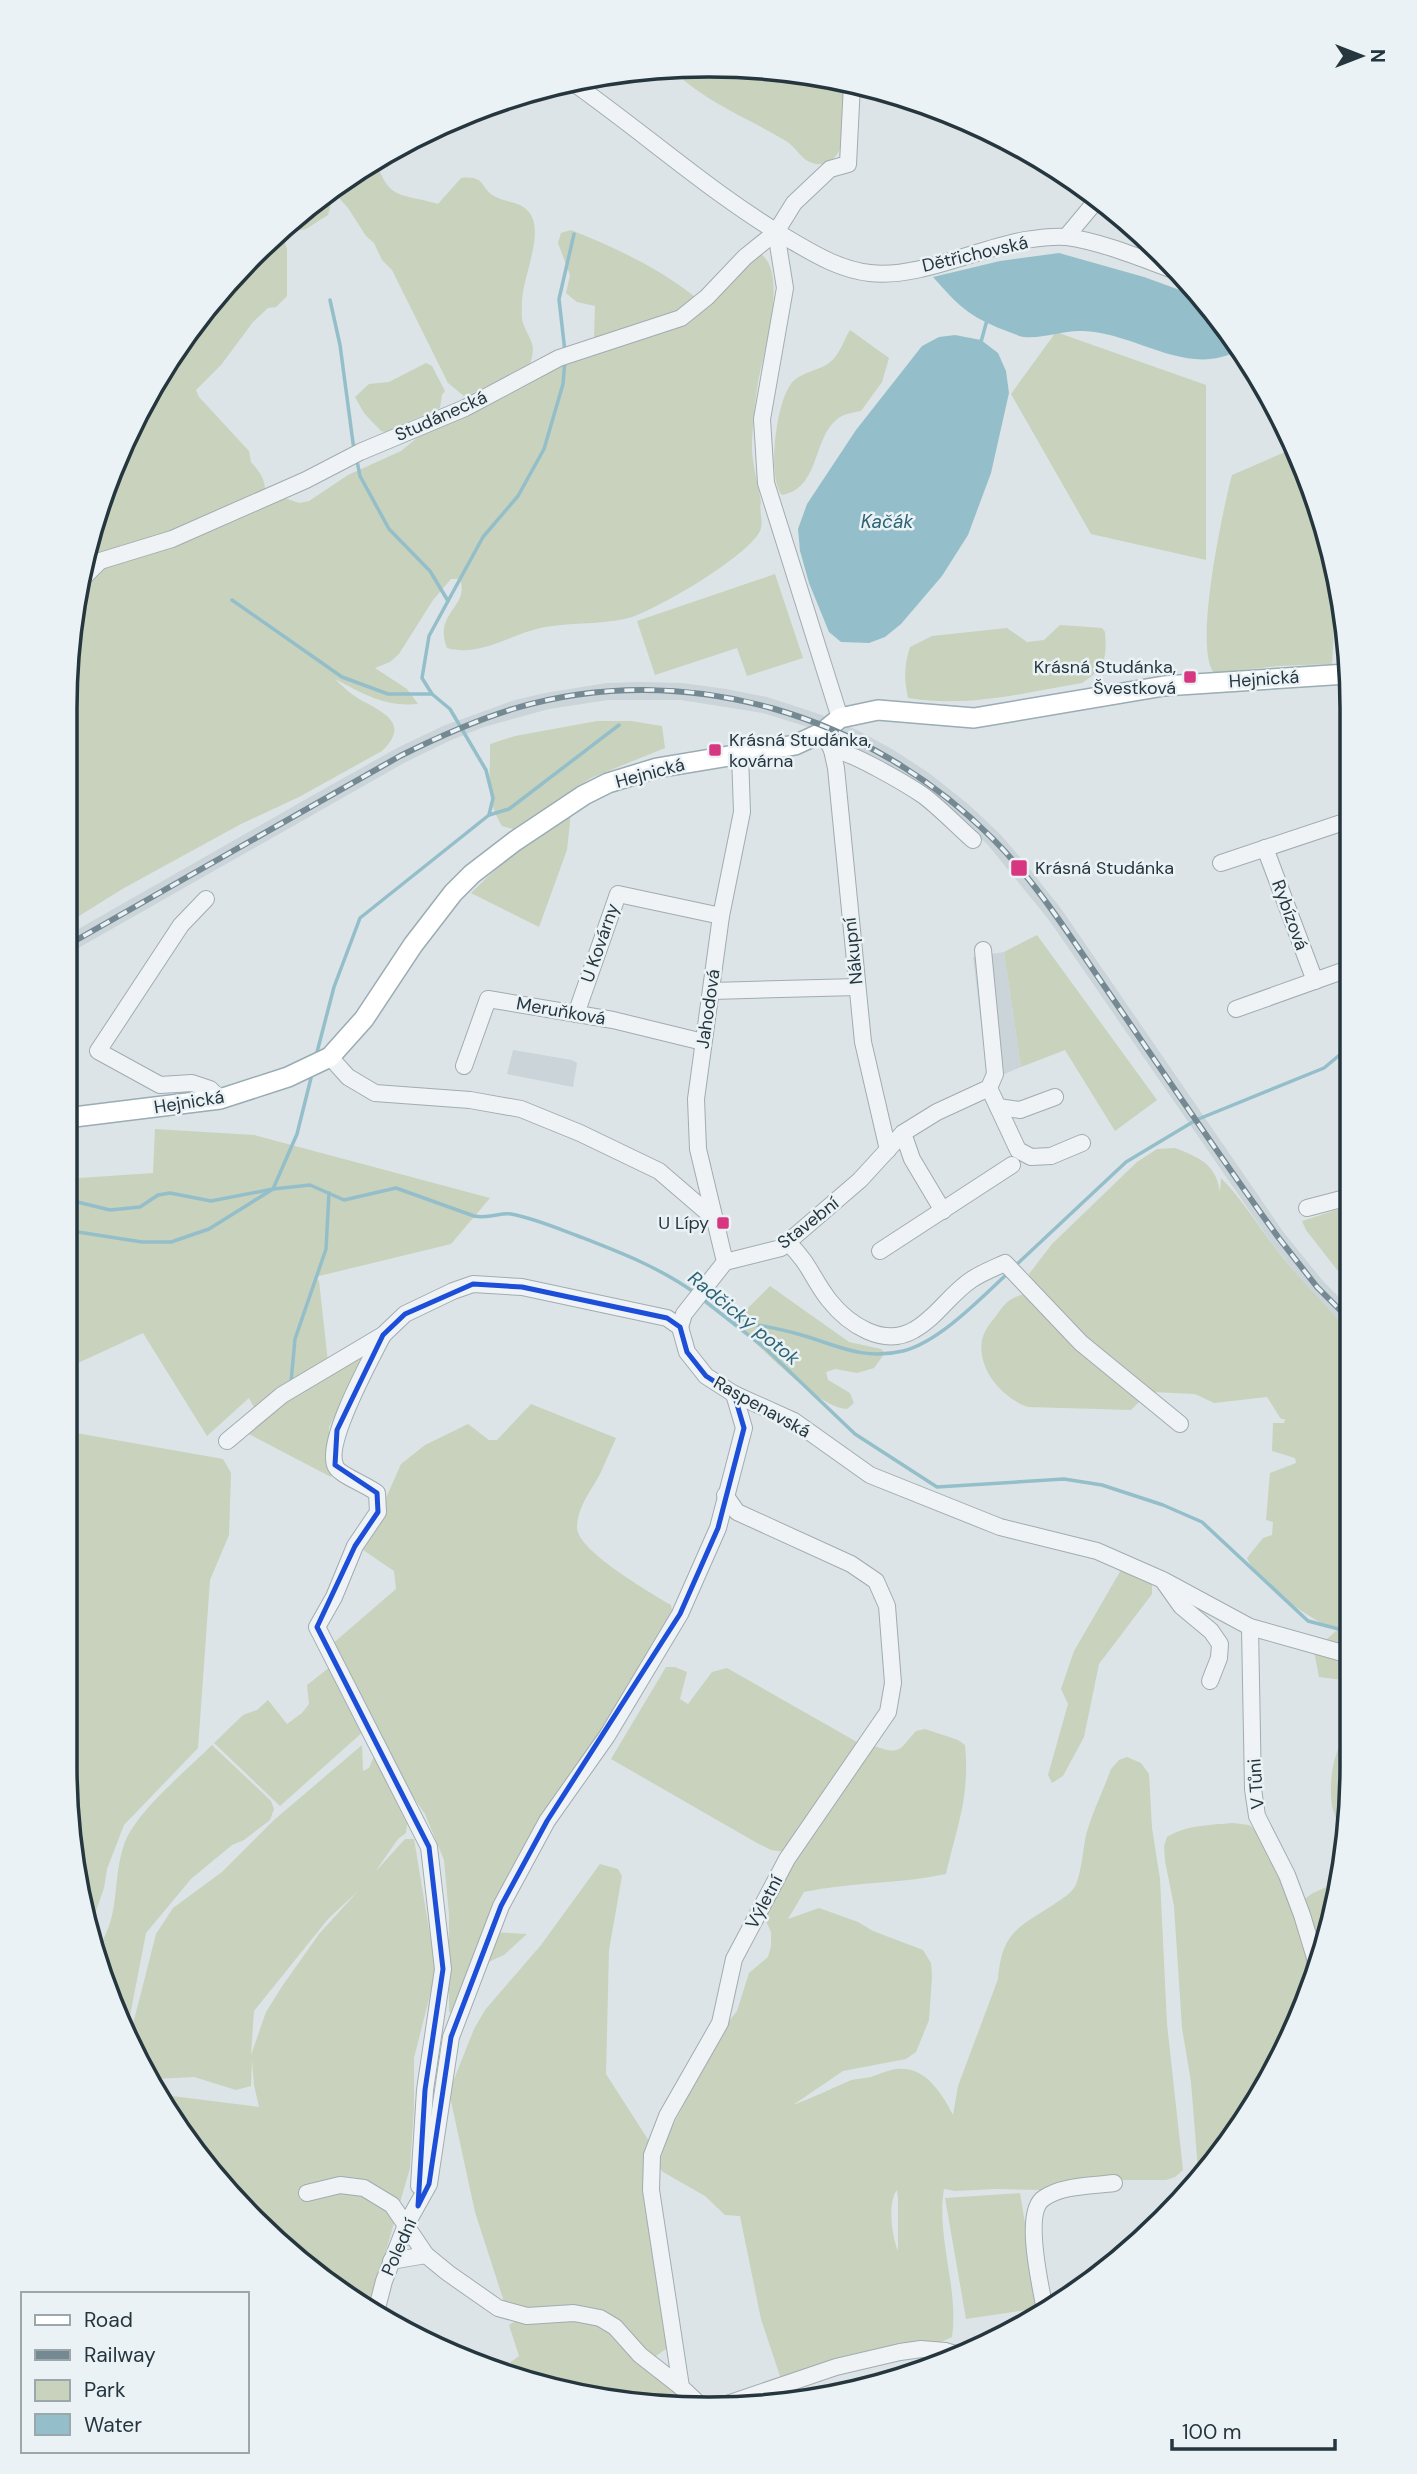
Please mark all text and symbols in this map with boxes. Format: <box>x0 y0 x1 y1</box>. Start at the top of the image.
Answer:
north arrow <box>1326 21 1396 91</box>
text: N <box>1365 49 1390 63</box>
street label: Dětřichovská <box>920 230 1030 278</box>
street label: Studánecká <box>391 385 491 447</box>
water label: Kačák <box>861 509 913 534</box>
place label: Krásná Studánka, Švestková <box>1034 655 1176 700</box>
street label: Hejnická <box>1228 665 1300 693</box>
marker: Krásná Studánka, Švestková <box>1182 669 1198 685</box>
place label: Krásná Studánka, kovárna <box>729 728 871 773</box>
marker: Krásná Studánka, kovárna <box>707 742 723 758</box>
street label: Hejnická <box>613 752 687 794</box>
place label: Krásná Studánka <box>1035 856 1174 880</box>
marker: Krásná Studánka <box>1009 858 1029 878</box>
street label: Rybízová <box>1266 876 1314 954</box>
street label: U Kovárny <box>575 900 625 986</box>
street label: Nákupní <box>838 916 868 986</box>
street label: Jahodová <box>691 968 725 1050</box>
street label: Meruňková <box>515 991 607 1031</box>
street label: Hejnická <box>152 1085 226 1119</box>
street label: Stavební <box>772 1191 844 1255</box>
place label: U Lípy <box>658 1211 709 1235</box>
marker: U Lípy <box>715 1215 731 1231</box>
water label: Radčický potok <box>683 1265 805 1371</box>
street label: Raspenavská <box>709 1370 815 1444</box>
street label: V Tůni <box>1242 1758 1270 1810</box>
street label: Výletní <box>740 1871 788 1933</box>
street label: Polední <box>376 2214 422 2280</box>
legend <box>21 2292 248 2453</box>
text: Road <box>84 2306 133 2334</box>
text: Railway <box>84 2341 156 2369</box>
text: Park <box>84 2376 126 2404</box>
scale bar <box>1172 2408 1335 2452</box>
text: Water <box>84 2411 142 2439</box>
text: 100 m <box>1182 2418 1242 2446</box>

